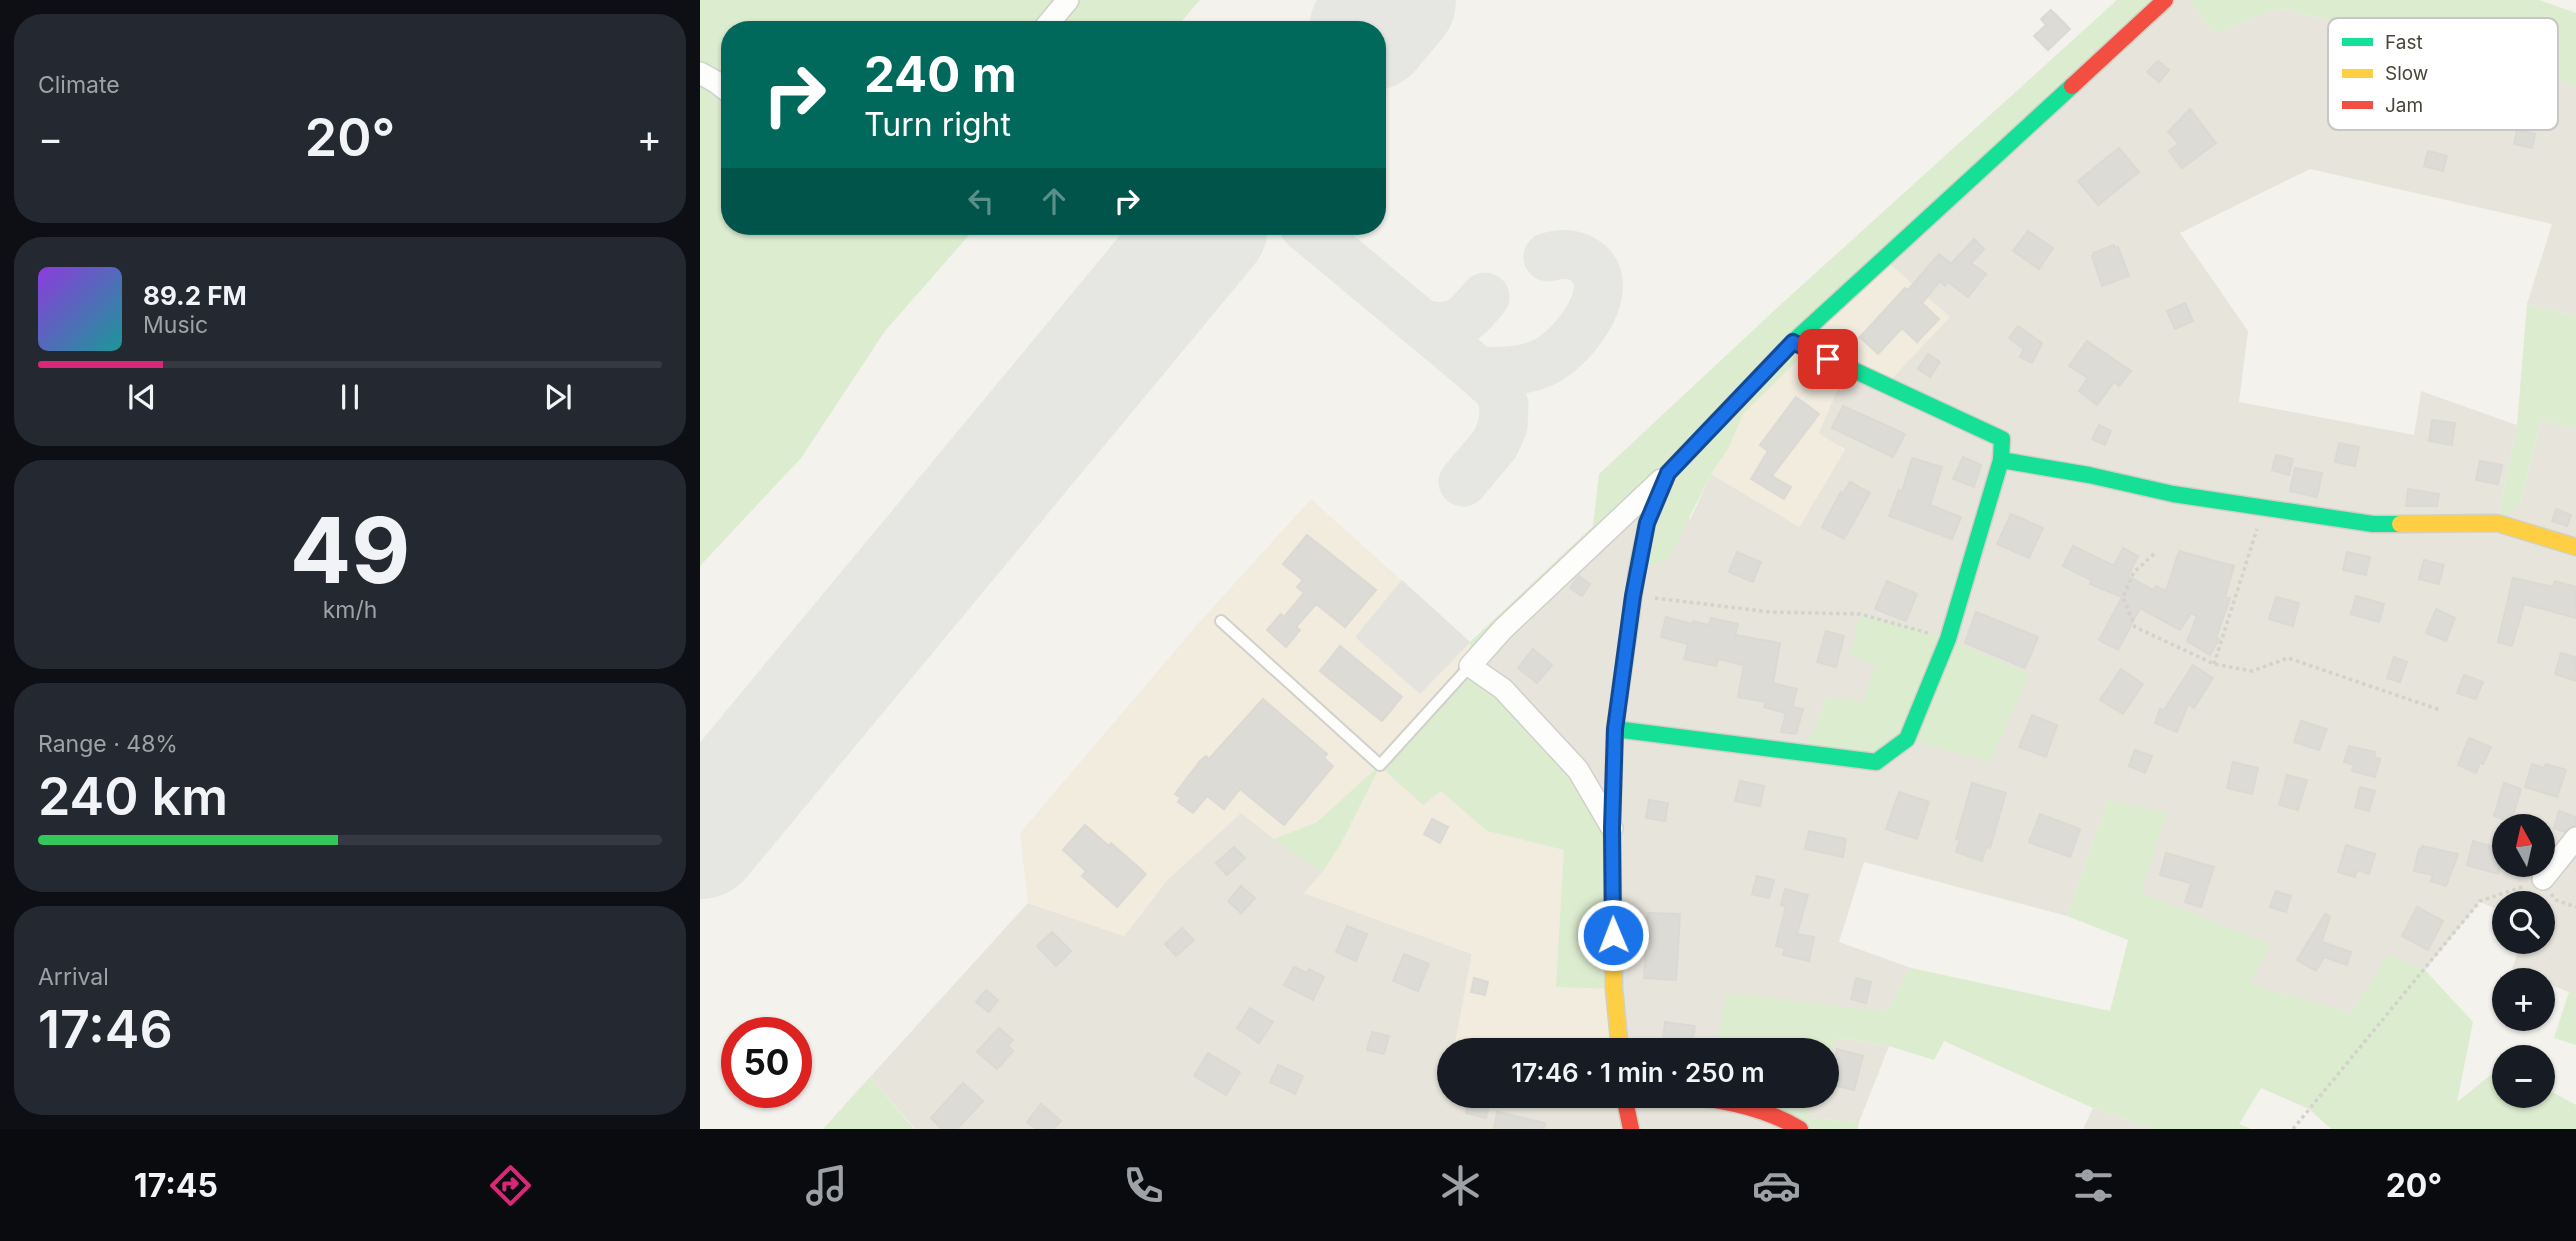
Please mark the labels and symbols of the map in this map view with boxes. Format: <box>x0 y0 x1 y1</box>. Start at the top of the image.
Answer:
legend <box>2328 18 2558 130</box>
text: Fast <box>2385 31 2423 54</box>
text: Slow <box>2385 62 2428 85</box>
text: Jam <box>2385 94 2423 117</box>
pin <box>1798 329 1858 389</box>
north arrow <box>2492 814 2555 877</box>
position arrow <box>1576 898 1650 972</box>
speed limit sign: 50 <box>721 1017 812 1108</box>

